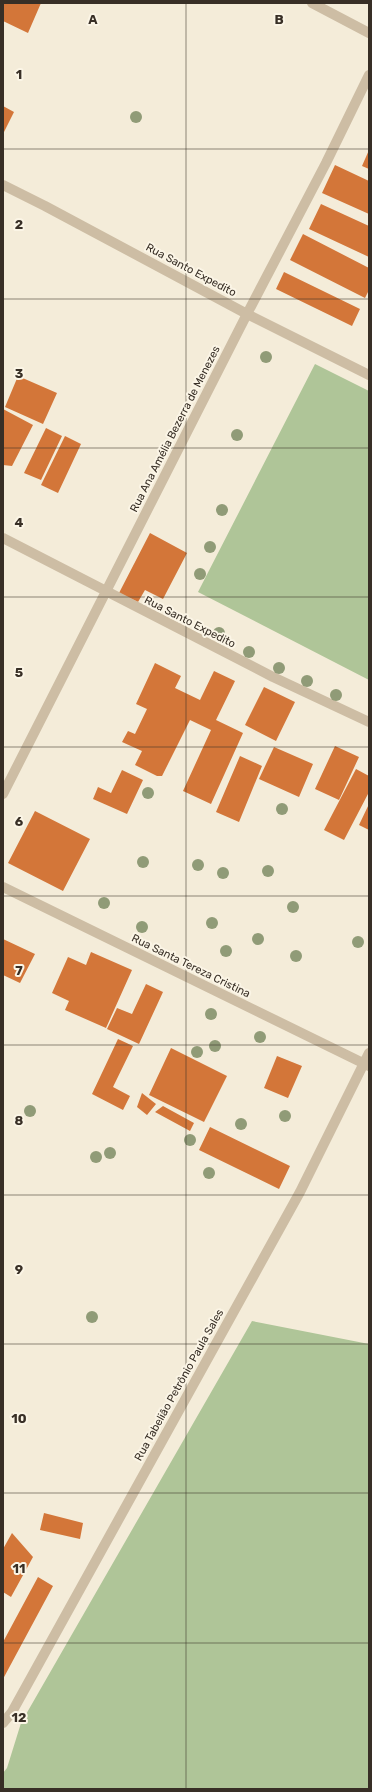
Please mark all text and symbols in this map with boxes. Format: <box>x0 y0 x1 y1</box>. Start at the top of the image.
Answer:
text: A <box>88 12 98 27</box>
text: B <box>274 12 284 27</box>
text: 1 <box>16 67 22 82</box>
text: 2 <box>15 217 23 232</box>
street label: Rua Santo Expedito <box>144 241 238 299</box>
street label: Rua Ana Amélia Bezerra de Menezes <box>127 343 223 514</box>
text: 3 <box>15 366 24 381</box>
text: 4 <box>15 515 24 530</box>
street label: Rua Santo Expedito <box>142 593 238 651</box>
text: 5 <box>15 665 23 680</box>
text: 6 <box>15 814 24 829</box>
street label: Rua Santa Tereza Cristina <box>130 932 252 1000</box>
text: 7 <box>15 963 23 978</box>
text: 8 <box>15 1113 24 1128</box>
text: 9 <box>15 1262 23 1277</box>
street label: Rua Tabelião Petrônio Paula Sales <box>132 1307 226 1463</box>
text: 10 <box>11 1411 27 1426</box>
text: 11 <box>13 1561 25 1576</box>
text: 12 <box>12 1710 26 1725</box>

